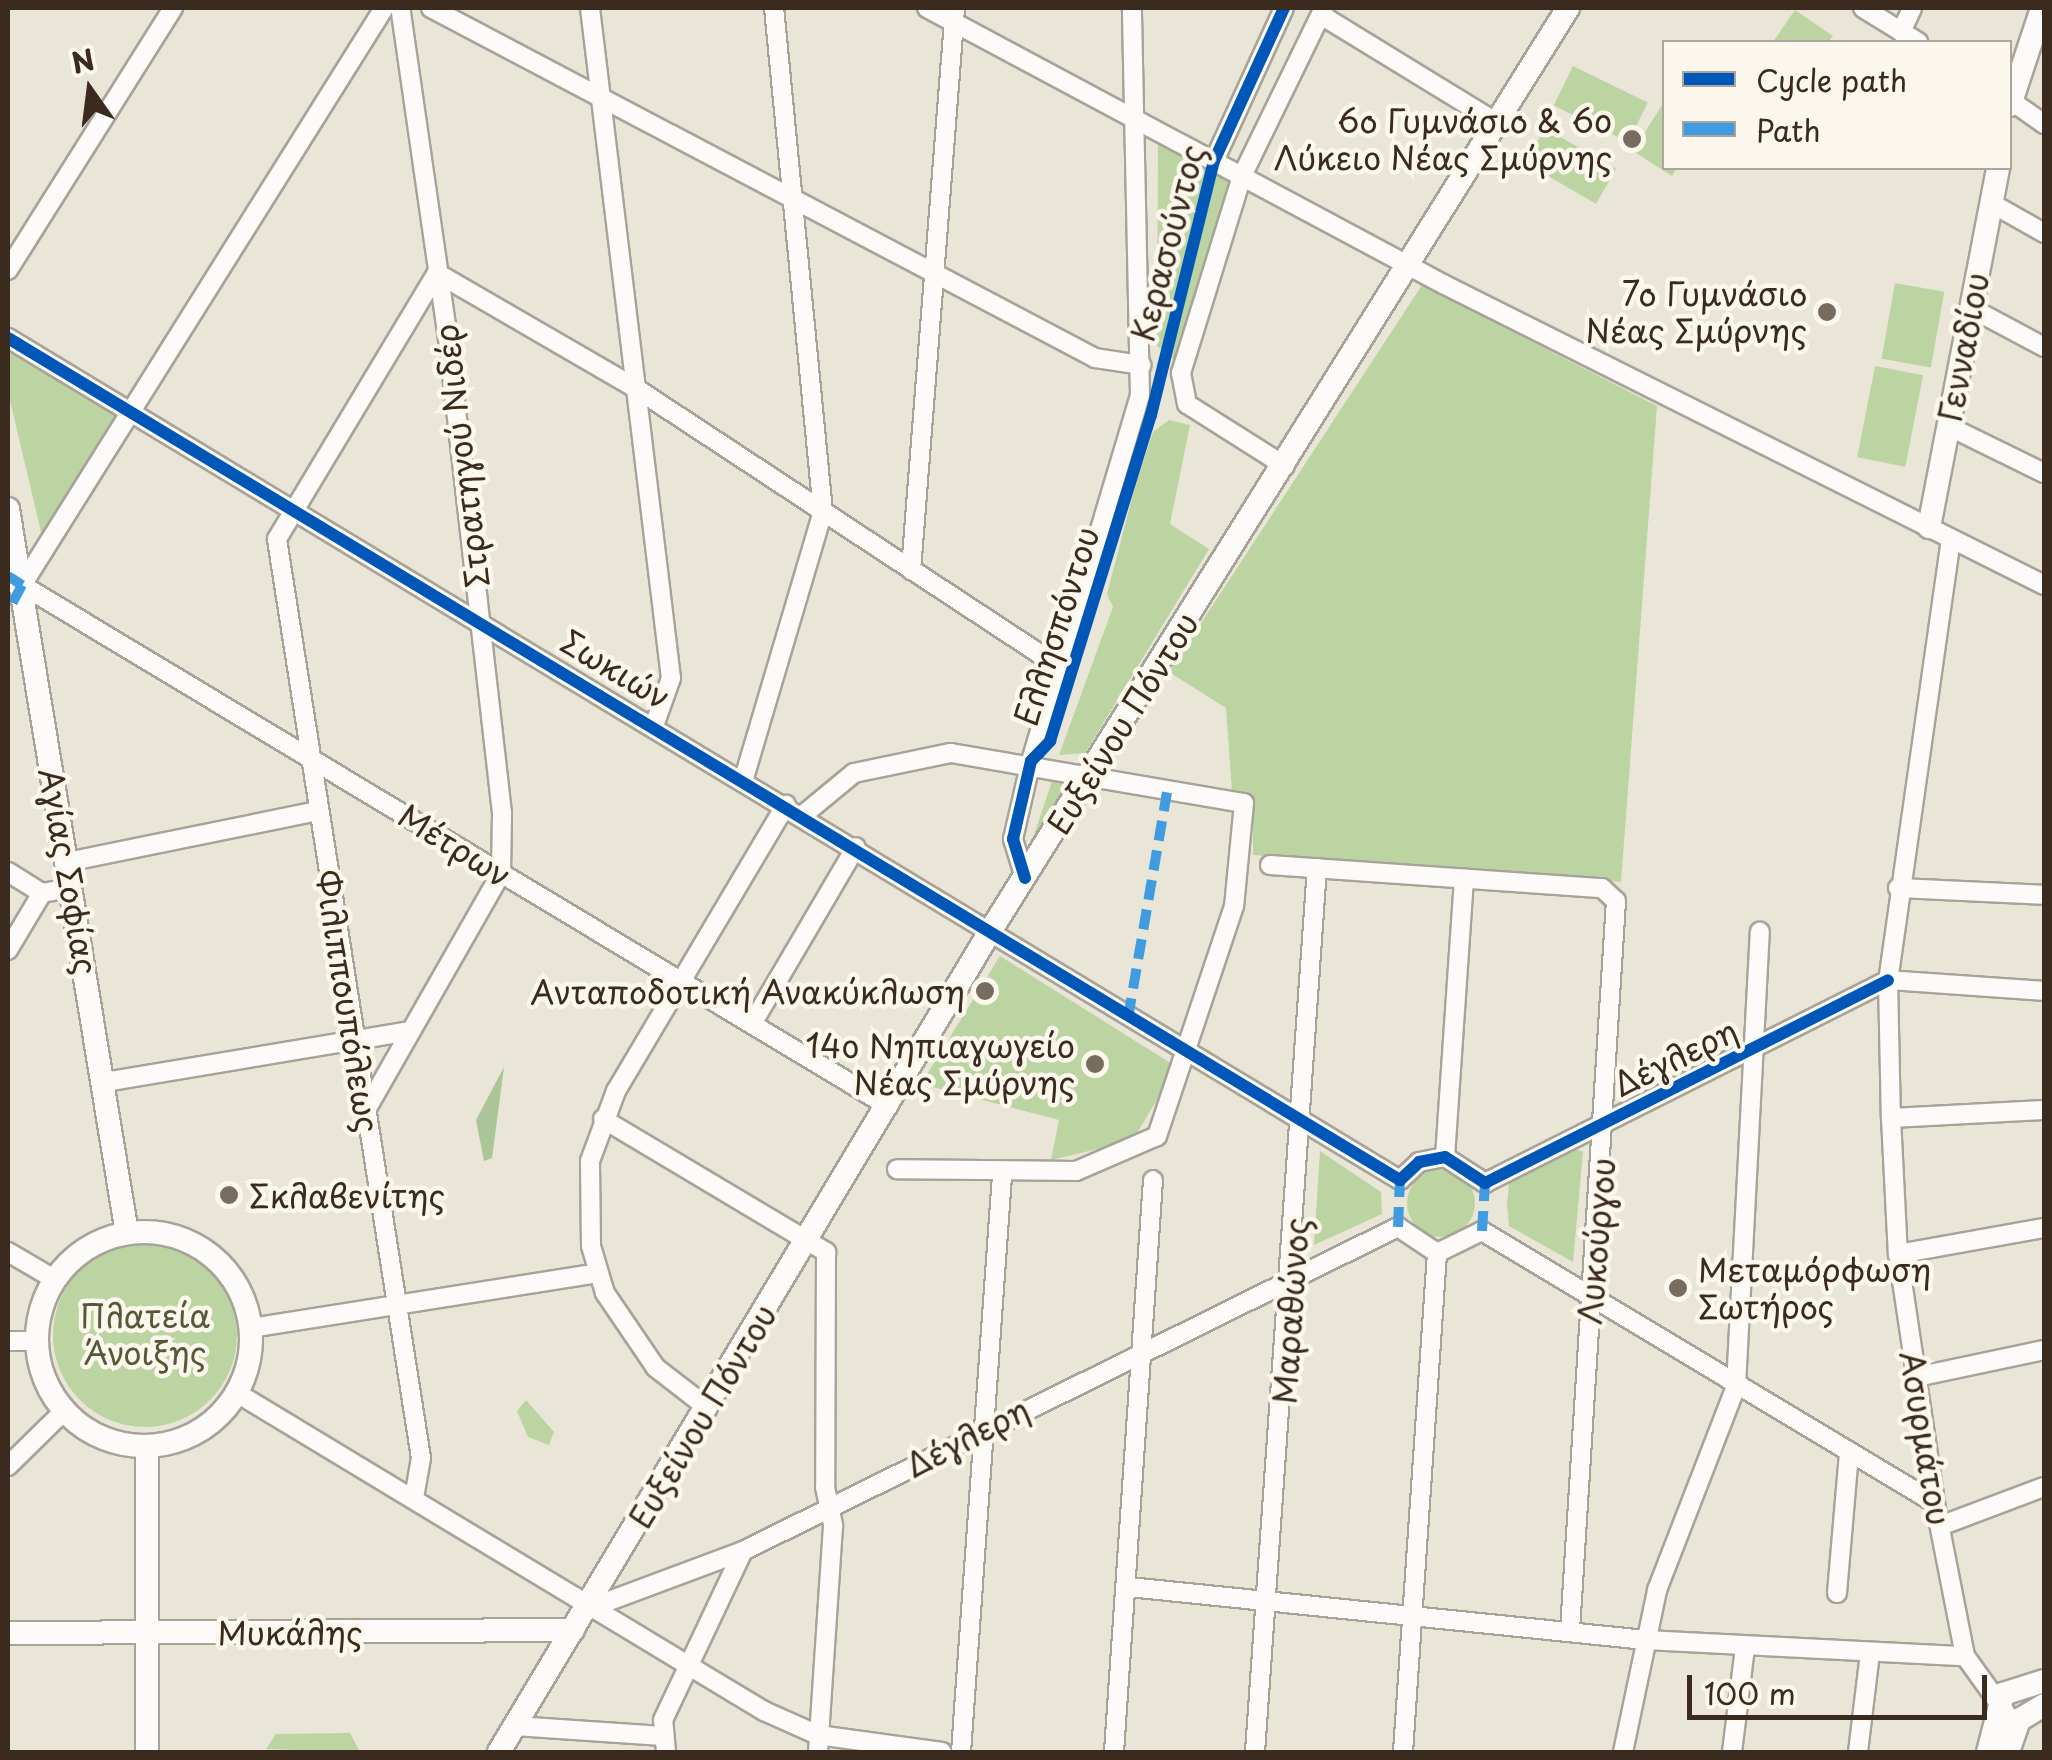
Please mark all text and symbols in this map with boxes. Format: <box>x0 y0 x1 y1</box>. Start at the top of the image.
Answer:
text: N <box>67 37 99 84</box>
north arrow <box>40 40 140 140</box>
legend <box>1662 40 2012 170</box>
text: Cycle path <box>1756 57 1907 102</box>
place label: 6ο Γυμνάσιο & 6ο Λύκειο Νέας Σμύρνης <box>1272 102 1612 177</box>
text: Path <box>1756 107 1821 152</box>
marker: 6ο Γυμνάσιο & 6ο Λύκειο Νέας Σμύρνης <box>1621 128 1643 150</box>
street label: Κερασούντος <box>1122 140 1212 346</box>
street label: Γενναδίου <box>1930 269 1996 425</box>
place label: 7ο Γυμνάσιο Νέας Σμύρνης <box>1586 275 1807 350</box>
marker: 7ο Γυμνάσιο Νέας Σμύρνης <box>1816 301 1838 323</box>
street label: Στρατηγού Νιδέρ <box>426 323 496 589</box>
street label: Ελλησπόντου <box>1006 522 1106 730</box>
street label: Ευξείνου Πόντου <box>1038 605 1206 841</box>
street label: Σωκιών <box>554 621 678 717</box>
street label: Αγίας Σοφίας <box>32 765 106 977</box>
street label: Μέτρων <box>392 796 518 894</box>
street label: Φιλιππουπόλεως <box>308 867 388 1135</box>
place label: Ανταποδοτική Ανακύκλωση <box>529 972 965 1010</box>
marker: Ανταποδοτική Ανακύκλωση <box>974 980 996 1002</box>
street label: Δέγλερη <box>1607 1010 1743 1104</box>
place label: 14ο Νηπιαγωγείο Νέας Σμύρνης <box>804 1027 1075 1102</box>
marker: 14ο Νηπιαγωγείο Νέας Σμύρνης <box>1084 1053 1106 1075</box>
street label: Λυκούργου <box>1570 1156 1622 1326</box>
place label: Σκλαβενίτης <box>249 1176 445 1214</box>
marker: Σκλαβενίτης <box>218 1184 240 1206</box>
street label: Μαραθώνος <box>1264 1217 1316 1405</box>
place label: Μεταμόρφωση Σωτήρος <box>1698 1251 1931 1326</box>
marker: Μεταμόρφωση Σωτήρος <box>1667 1277 1689 1299</box>
park label: Πλατεία Άνοιξης <box>79 1297 211 1372</box>
street label: Ευξείνου Πόντου <box>620 1297 784 1535</box>
street label: Ασυρμάτου <box>1893 1348 1959 1528</box>
street label: Δέγλερη <box>899 1390 1035 1484</box>
street label: Μυκάλης <box>217 1613 363 1651</box>
scale bar <box>1692 1655 1992 1717</box>
text: 100 m <box>1704 1670 1796 1715</box>

